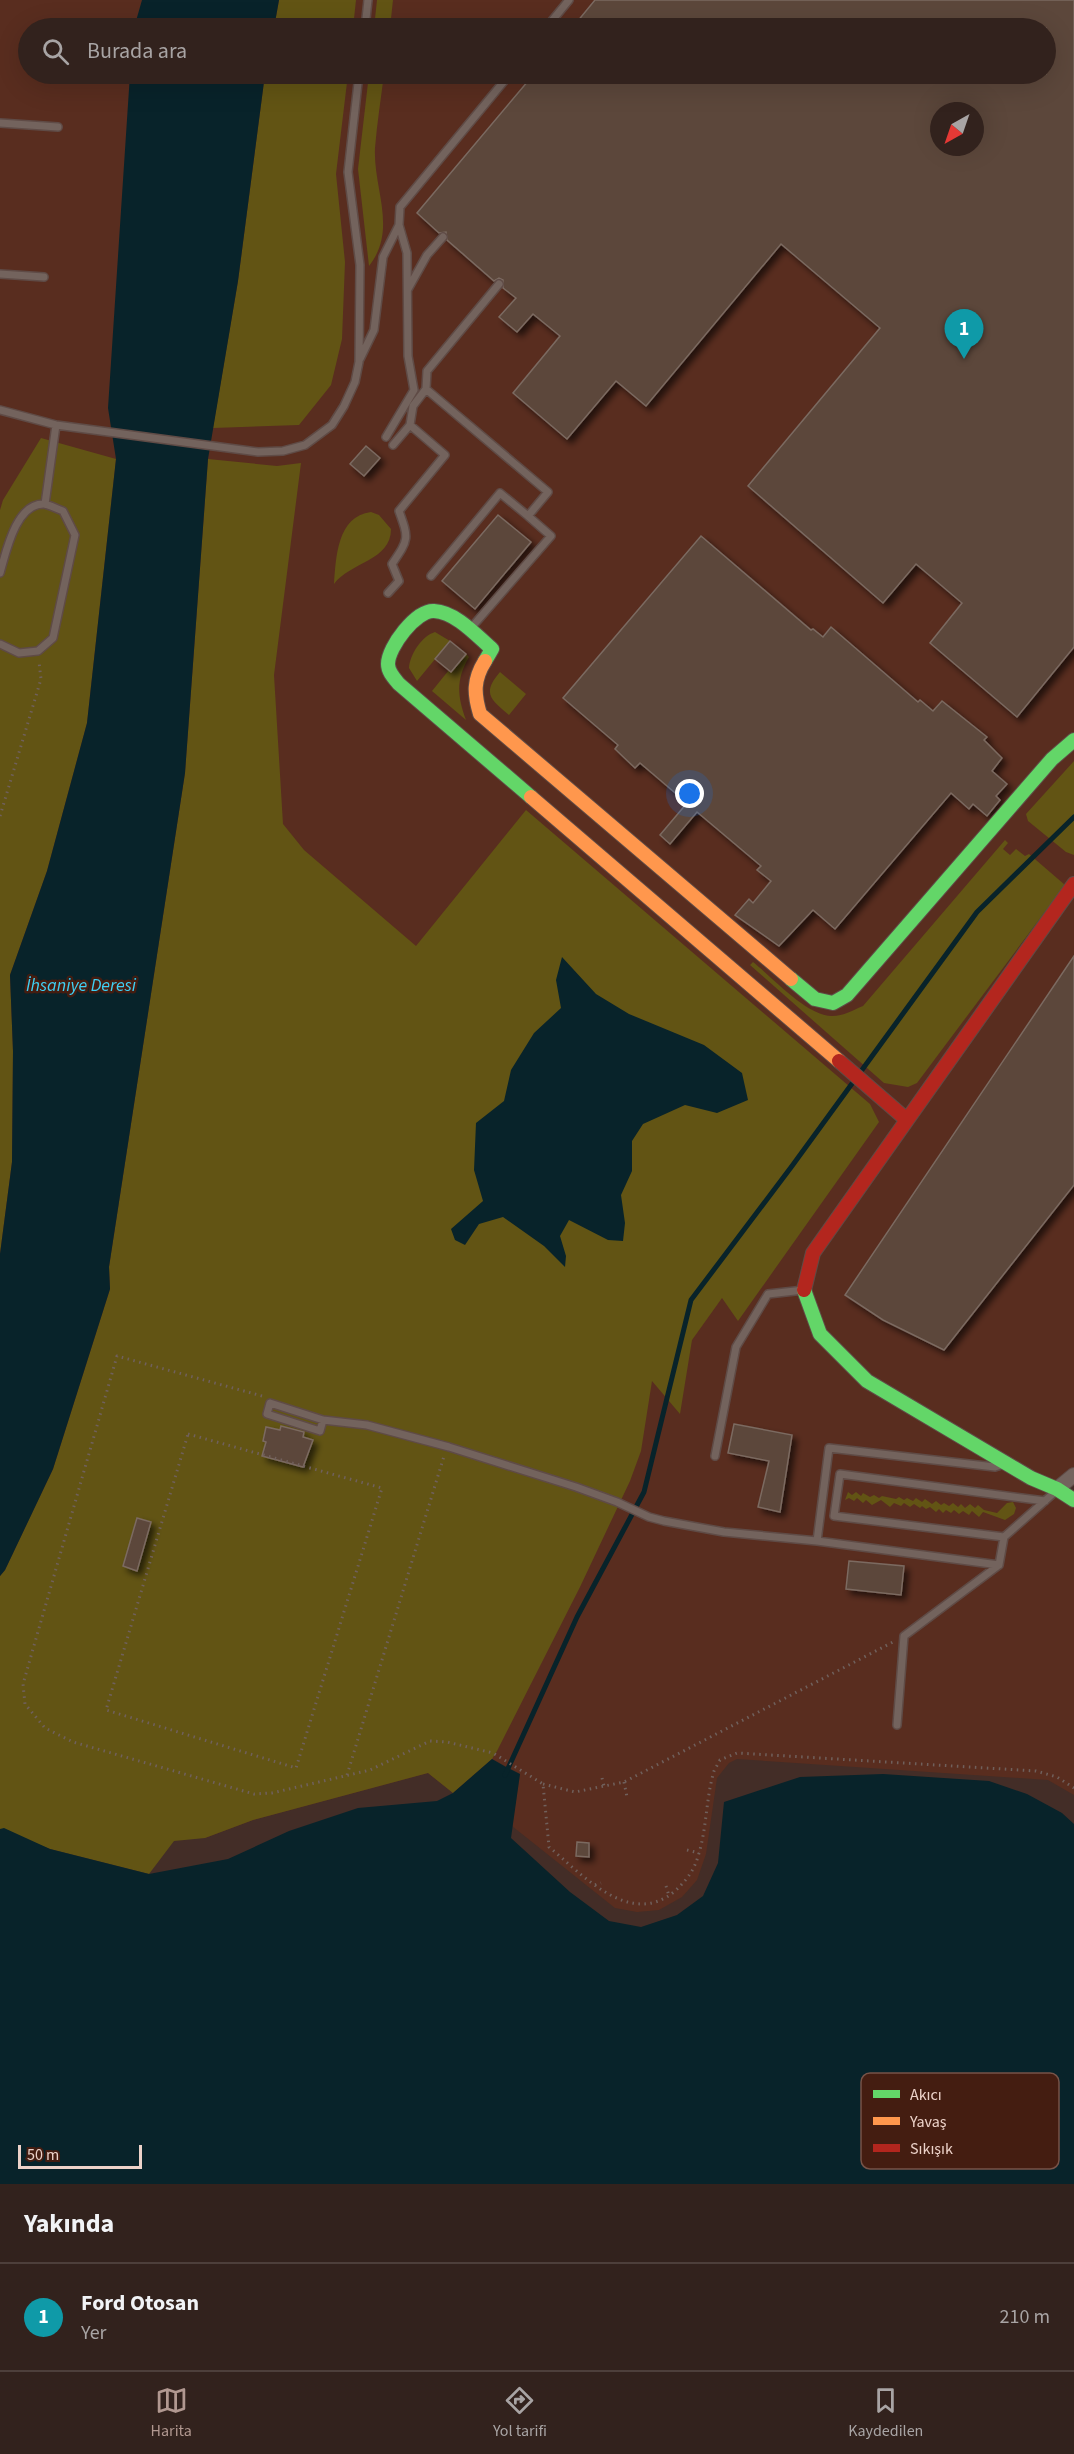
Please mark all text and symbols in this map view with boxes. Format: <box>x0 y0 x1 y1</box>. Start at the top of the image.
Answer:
search box <box>18 18 1056 84</box>
icon: search <box>39 35 72 68</box>
text: Burada ara <box>87 35 187 67</box>
north arrow <box>930 102 984 156</box>
pin: 1 <box>944 310 984 359</box>
your location <box>675 779 704 808</box>
water label: İhsaniye Deresi <box>26 973 137 998</box>
legend <box>861 2073 1059 2169</box>
text: Akıcı <box>910 2084 942 2106</box>
text: Yavaş <box>909 2111 947 2133</box>
text: Sıkışık <box>910 2138 953 2160</box>
scale bar <box>18 2142 142 2170</box>
text: 50 m <box>27 2144 59 2166</box>
text: Yakında <box>24 2205 114 2242</box>
text: Ford Otosan <box>81 2287 199 2319</box>
text: 1 <box>38 2303 49 2331</box>
text: 210 m <box>1000 2303 1050 2331</box>
text: Yer <box>81 2319 107 2347</box>
tab: Harita <box>151 2384 192 2442</box>
tab: Yol tarifi <box>493 2384 547 2442</box>
tab: Kaydedilen <box>848 2384 923 2442</box>

